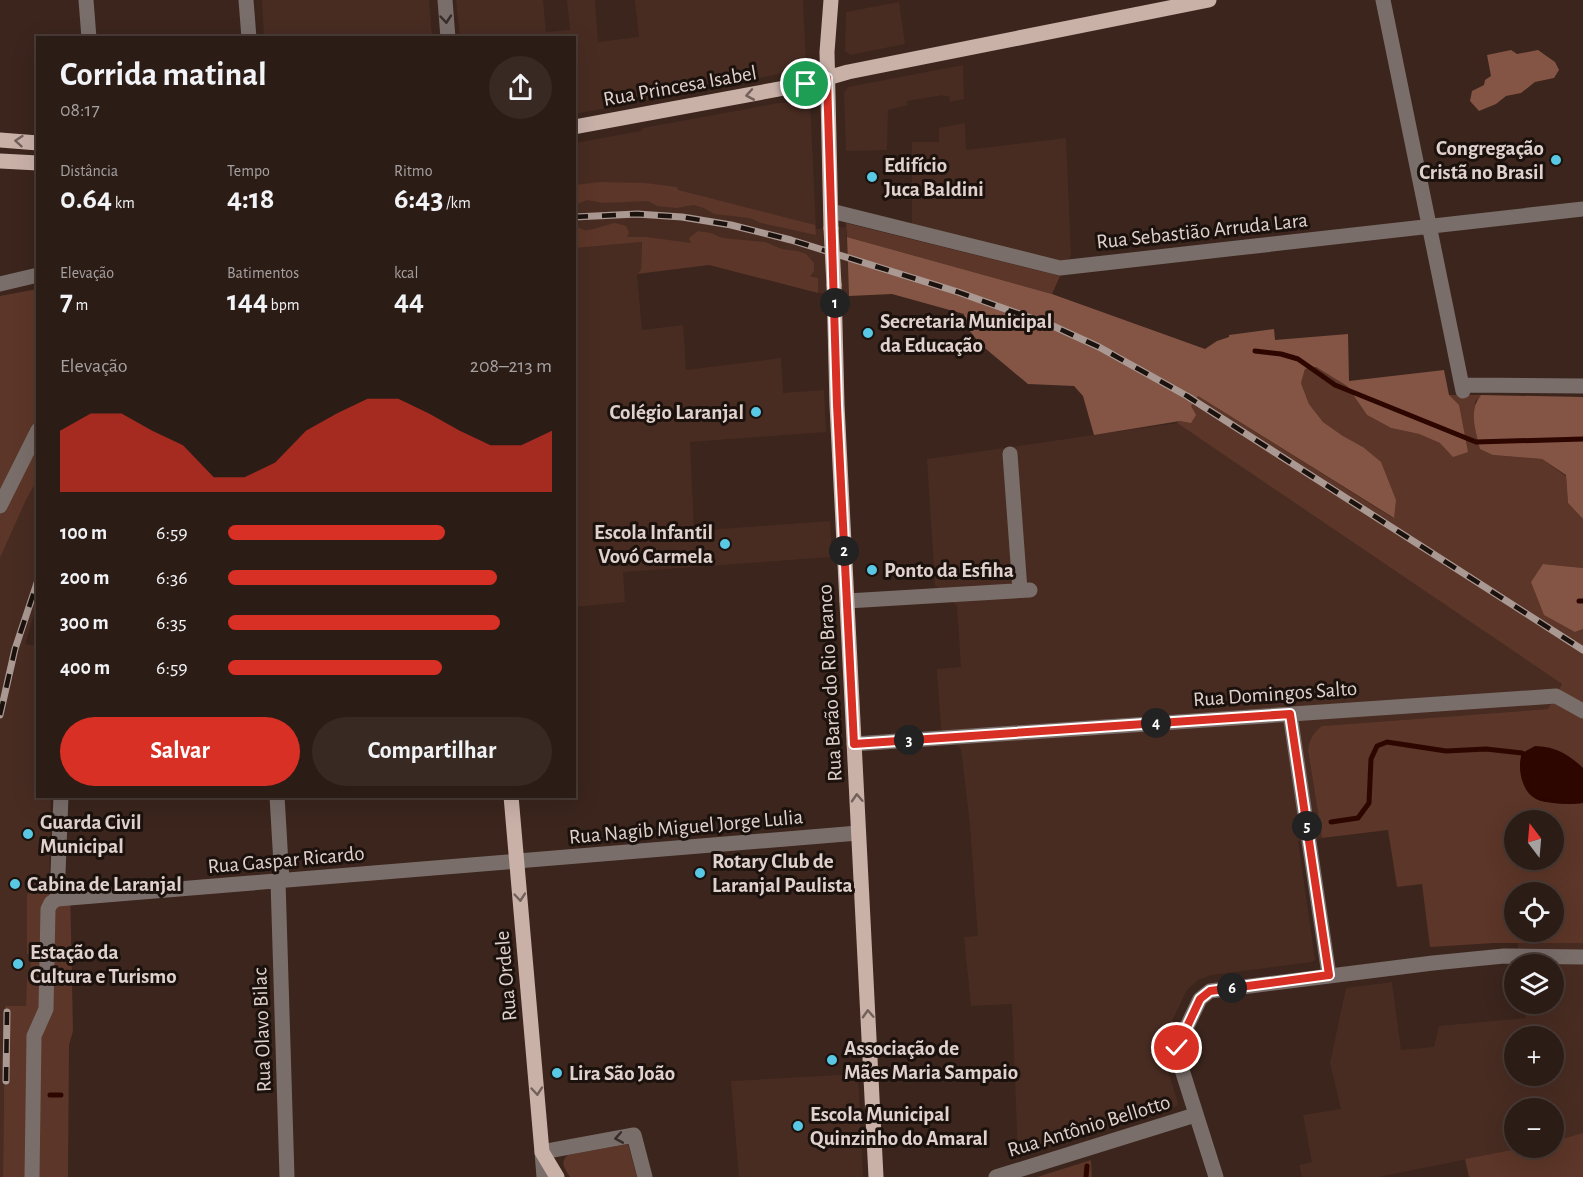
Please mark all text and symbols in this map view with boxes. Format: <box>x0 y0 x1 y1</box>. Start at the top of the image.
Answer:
one-way arrow <box>439 14 452 23</box>
button: share <box>489 56 552 119</box>
pin <box>780 58 831 109</box>
text: Corrida matinal <box>60 59 267 92</box>
street label: Rua Princesa Isabel <box>602 62 758 110</box>
icon: arrive <box>789 67 822 100</box>
one-way arrow <box>745 88 755 101</box>
text: 08:17 <box>60 100 100 120</box>
one-way arrow <box>14 135 23 148</box>
place label: Congregação Cristã no Brasil <box>1419 138 1544 183</box>
marker: Congregação Cristã no Brasil <box>1549 153 1563 167</box>
place label: Edifício Juca Baldini <box>884 155 984 200</box>
text: Distância <box>60 163 118 179</box>
text: Tempo <box>227 163 270 179</box>
text: Ritmo <box>394 163 433 179</box>
marker: Edifício Juca Baldini <box>865 170 879 184</box>
text: 0.64 <box>60 184 112 214</box>
text: 4:18 <box>227 184 275 214</box>
text: 6:43 <box>394 184 443 214</box>
text: km <box>112 195 135 211</box>
text: /km <box>443 195 471 211</box>
street label: Rua Sebastião Arruda Lara <box>1095 209 1309 253</box>
text: Elevação <box>60 265 114 281</box>
text: Batimentos <box>227 265 299 281</box>
text: kcal <box>394 265 418 281</box>
text: 7 <box>60 286 73 316</box>
text: 144 <box>227 286 268 316</box>
text: 44 <box>394 286 424 316</box>
pin: 1 <box>820 288 850 318</box>
text: 1 <box>832 295 838 311</box>
text: m <box>73 297 88 313</box>
text: bpm <box>268 297 300 313</box>
place label: Secretaria Municipal da Educação <box>880 311 1052 356</box>
marker: Secretaria Municipal da Educação <box>861 326 875 340</box>
text: Elevação <box>60 356 128 376</box>
text: 208–213 m <box>470 356 552 376</box>
place label: Colégio Laranjal <box>609 402 744 423</box>
marker: Colégio Laranjal <box>749 405 763 419</box>
place label: Escola Infantil Vovó Carmela <box>594 522 713 567</box>
text: 100 m <box>60 523 107 543</box>
text: 6:59 <box>156 523 188 543</box>
pin: 2 <box>829 536 859 566</box>
marker: Escola Infantil Vovó Carmela <box>718 537 732 551</box>
text: 2 <box>840 543 848 559</box>
place label: Ponto da Esfiha <box>884 560 1014 581</box>
marker: Ponto da Esfiha <box>865 563 879 577</box>
text: 200 m <box>60 568 109 588</box>
text: 6:36 <box>156 568 188 588</box>
street label: Rua Barão do Rio Branco <box>814 584 846 782</box>
text: 300 m <box>60 613 109 633</box>
text: 6:35 <box>156 613 187 633</box>
text: 400 m <box>60 658 110 678</box>
text: 6:59 <box>156 658 188 678</box>
street label: Rua Domingos Salto <box>1192 678 1358 710</box>
pin: 4 <box>1141 708 1171 738</box>
text: 4 <box>1152 715 1160 731</box>
button: Salvar <box>60 717 300 786</box>
button: Compartilhar <box>312 717 552 786</box>
pin: 3 <box>894 725 924 755</box>
text: 3 <box>906 732 912 748</box>
one-way arrow <box>850 794 863 803</box>
street label: Rua Nagib Miguel Jorge Lulia <box>568 806 804 848</box>
north arrow <box>1504 810 1564 870</box>
map controls <box>1504 810 1564 1158</box>
pin: 5 <box>1292 811 1322 841</box>
place label: Guarda Civil Municipal <box>40 812 141 857</box>
text: 5 <box>1304 818 1310 834</box>
marker: Guarda Civil Municipal <box>21 827 35 841</box>
street label: Rua Gaspar Ricardo <box>207 843 365 877</box>
place label: Rotary Club de Laranjal Paulista <box>712 851 853 896</box>
marker: Rotary Club de Laranjal Paulista <box>693 866 707 880</box>
place label: Cabina de Laranjal <box>27 874 182 895</box>
marker: Cabina de Laranjal <box>8 877 22 891</box>
button: locate <box>1504 882 1564 942</box>
one-way arrow <box>513 892 526 901</box>
street label: Rua Ordele <box>492 930 520 1022</box>
place label: Estação da Cultura e Turismo <box>30 942 177 987</box>
button: layers <box>1504 954 1564 1014</box>
marker: Estação da Cultura e Turismo <box>11 957 25 971</box>
street label: Rua Olavo Bilac <box>249 967 275 1093</box>
pin: 6 <box>1217 973 1247 1003</box>
text: 6 <box>1228 980 1236 996</box>
one-way arrow <box>861 1009 874 1018</box>
pin <box>1151 1022 1202 1073</box>
button: + <box>1504 1026 1564 1086</box>
icon: check <box>1160 1031 1193 1064</box>
place label: Associação de Mães Maria Sampaio <box>844 1038 1018 1083</box>
marker: Associação de Mães Maria Sampaio <box>825 1053 839 1067</box>
place label: Lira São João <box>569 1063 675 1084</box>
marker: Lira São João <box>550 1066 564 1080</box>
one-way arrow <box>530 1086 543 1095</box>
street label: Rua Antônio Bellotto <box>1005 1091 1173 1161</box>
button: − <box>1504 1098 1564 1158</box>
place label: Escola Municipal Quinzinho do Amaral <box>810 1104 988 1150</box>
marker: Escola Municipal Quinzinho do Amaral <box>791 1119 805 1133</box>
one-way arrow <box>614 1131 624 1144</box>

